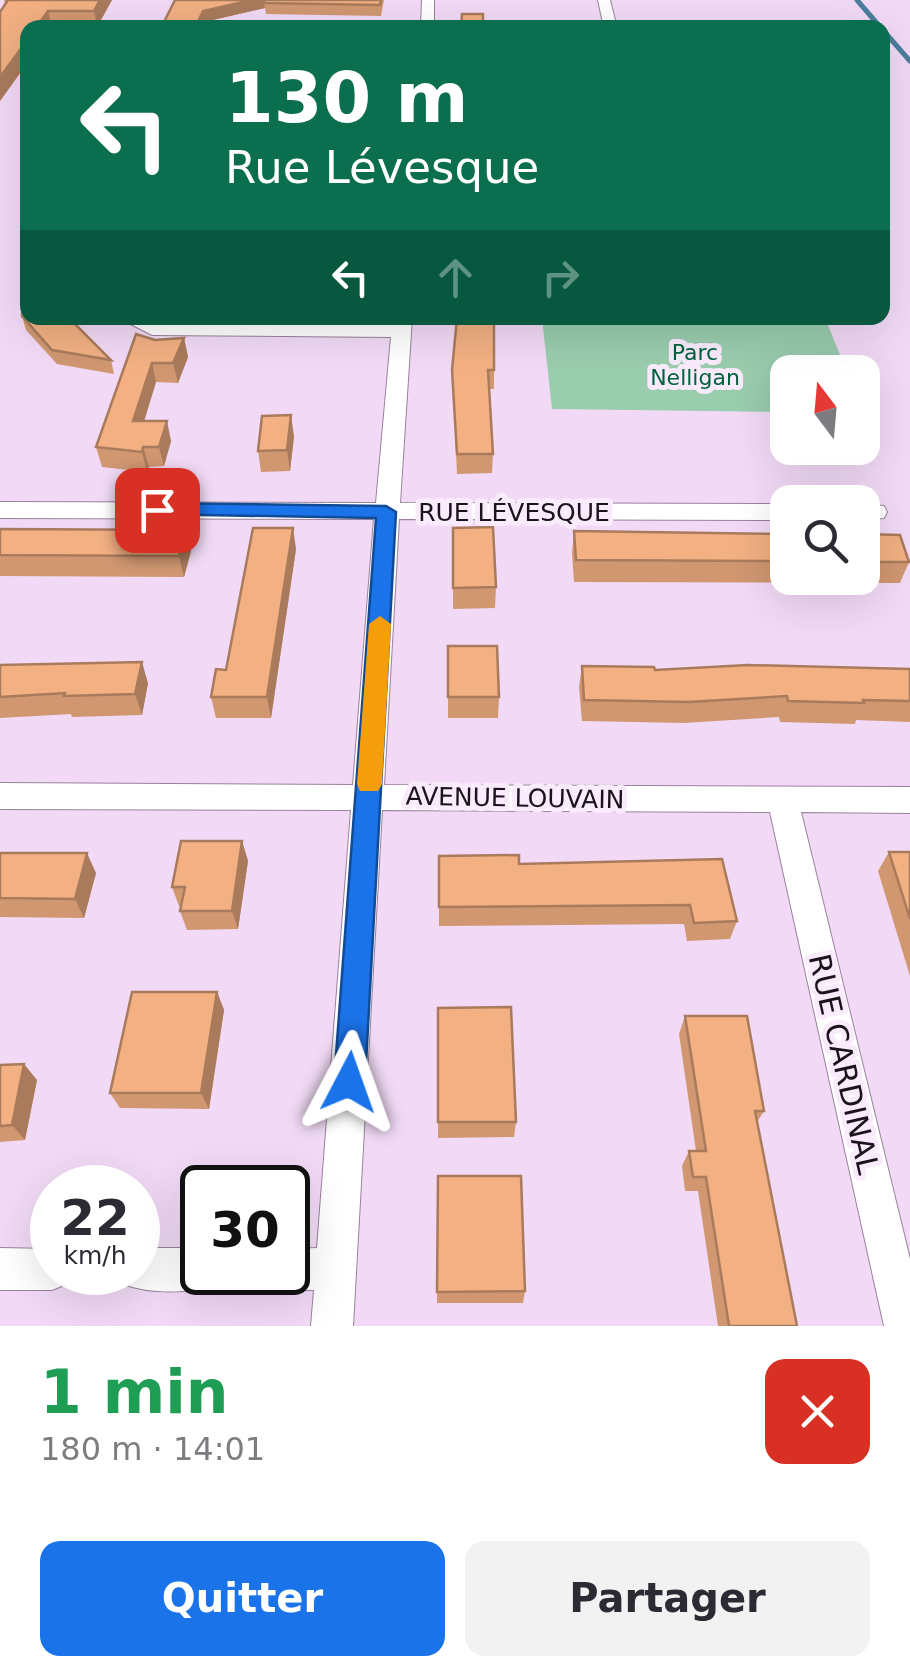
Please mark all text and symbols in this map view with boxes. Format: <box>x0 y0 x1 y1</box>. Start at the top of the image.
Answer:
text: 130 m <box>225 57 468 139</box>
icon: left <box>60 60 190 190</box>
text: Rue Lévesque <box>225 141 539 194</box>
icon: left <box>323 250 378 305</box>
icon: ahead <box>428 250 483 305</box>
icon: right <box>533 250 588 305</box>
park label: Parc Nelligan <box>650 340 740 390</box>
north arrow <box>770 355 880 465</box>
map controls <box>770 355 880 595</box>
pin <box>115 468 200 553</box>
icon: arrive <box>130 483 185 538</box>
button: search <box>770 485 880 595</box>
street label: RUE LÉVESQUE <box>418 498 610 527</box>
street label: AVENUE LOUVAIN <box>405 782 625 814</box>
street label: RUE CARDINAL <box>802 950 886 1178</box>
position arrow <box>297 1030 401 1134</box>
speed limit sign: 30 <box>180 1165 310 1295</box>
text: 22 <box>60 1189 130 1247</box>
text: km/h <box>63 1241 127 1270</box>
text: 1 min <box>40 1357 228 1427</box>
button: close <box>765 1359 870 1464</box>
text: 180 m · 14:01 <box>40 1430 265 1468</box>
button: Quitter <box>40 1541 445 1656</box>
button: Partager <box>465 1541 870 1656</box>

